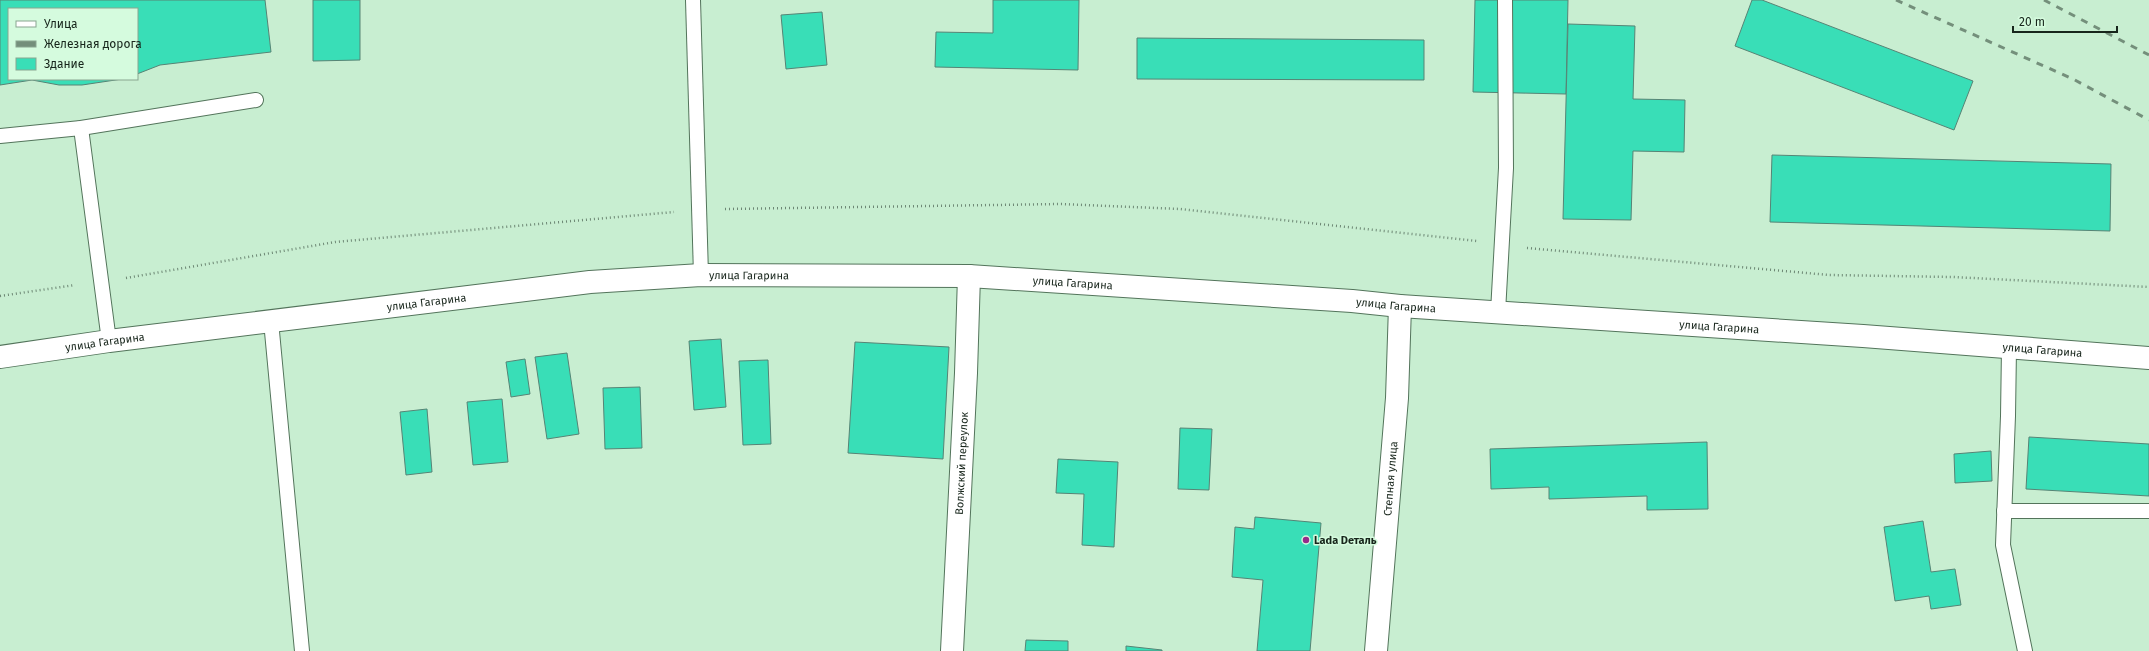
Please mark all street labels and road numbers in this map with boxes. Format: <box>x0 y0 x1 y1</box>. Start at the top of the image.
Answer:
street label: улица Гагарина <box>709 269 789 282</box>
street label: улица Гагарина <box>1032 274 1113 292</box>
street label: улица Гагарина <box>386 291 467 313</box>
street label: улица Гагарина <box>1355 295 1436 315</box>
street label: улица Гагарина <box>1679 318 1760 336</box>
street label: улица Гагарина <box>64 330 145 354</box>
street label: улица Гагарина <box>2002 340 2083 359</box>
street label: Волжский переулок <box>952 411 971 515</box>
street label: Степная улица <box>1381 441 1400 516</box>

